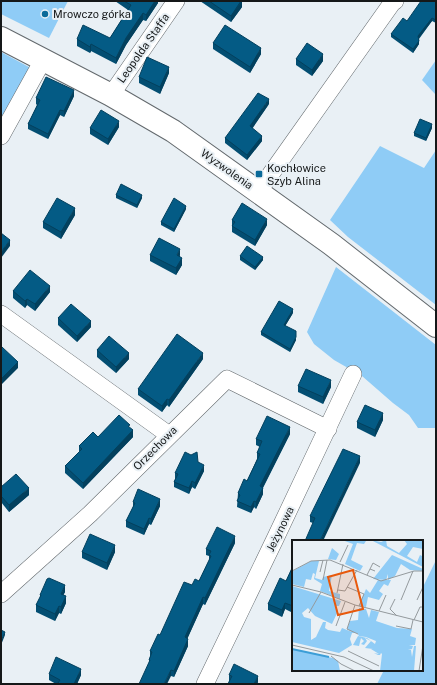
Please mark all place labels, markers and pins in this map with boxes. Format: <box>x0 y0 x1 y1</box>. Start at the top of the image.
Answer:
place label: Mrowczo górka <box>53 8 131 20</box>
marker: Mrowczo górka <box>40 9 50 19</box>
place label: Kochłowice Szyb Alina <box>267 162 326 187</box>
marker: Kochłowice Szyb Alina <box>254 169 264 179</box>

